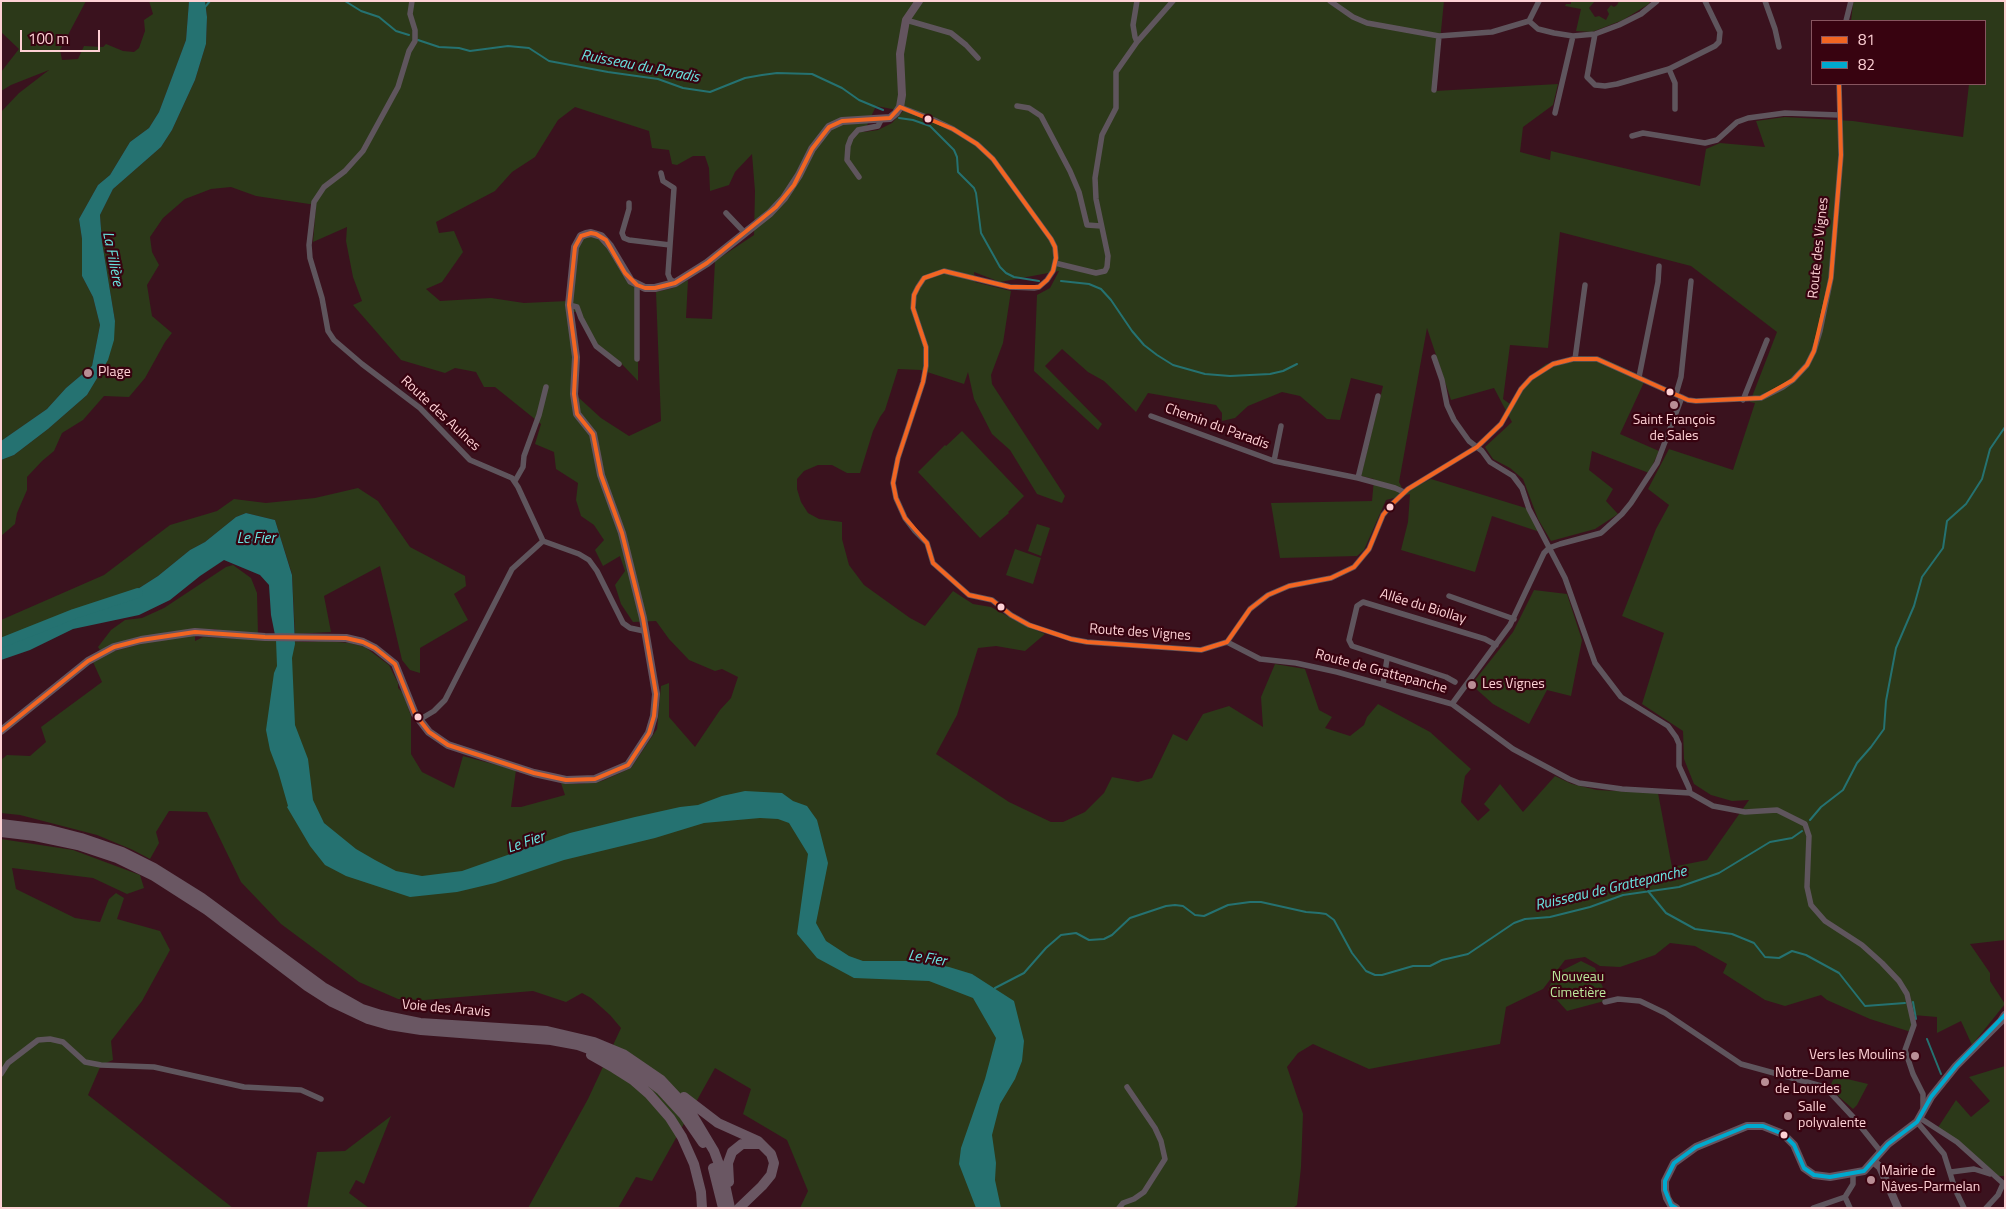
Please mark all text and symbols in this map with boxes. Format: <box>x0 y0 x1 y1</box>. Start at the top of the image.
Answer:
scale bar <box>22 20 102 52</box>
legend <box>1811 20 1986 85</box>
text: 100 m <box>28 27 69 50</box>
text: 81 <box>1858 28 1875 51</box>
water label: Ruisseau du Paradis <box>579 47 701 87</box>
text: 82 <box>1858 53 1875 76</box>
unlabelled marker <box>923 114 933 124</box>
street label: Route des Vignes <box>1805 196 1833 300</box>
water label: La Fillière <box>98 230 126 288</box>
place label: Plage <box>98 365 131 381</box>
marker: Plage <box>82 367 94 379</box>
street label: Route des Aulnes <box>397 373 483 455</box>
unlabelled marker <box>1665 387 1675 397</box>
marker: Saint François de Sales <box>1668 399 1680 411</box>
street label: Chemin du Paradis <box>1163 400 1271 454</box>
place label: Saint François de Sales <box>1633 413 1715 446</box>
unlabelled marker <box>1385 502 1395 512</box>
water label: Le Fier <box>237 530 275 548</box>
street label: Allée du Biollay <box>1378 586 1468 628</box>
unlabelled marker <box>996 602 1006 612</box>
street label: Route des Vignes <box>1089 621 1191 645</box>
street label: Route de Grattepanche <box>1313 646 1449 698</box>
place label: Les Vignes <box>1482 677 1545 693</box>
marker: Les Vignes <box>1466 679 1478 691</box>
unlabelled marker <box>413 712 423 722</box>
water label: Le Fier <box>505 828 547 858</box>
water label: Ruisseau de Grattepanche <box>1534 863 1688 915</box>
water label: Le Fier <box>907 947 947 971</box>
park label: Nouveau Cimetière <box>1550 970 1606 1002</box>
street label: Voie des Aravis <box>401 997 491 1021</box>
place label: Vers les Moulins <box>1809 1048 1905 1064</box>
marker: Vers les Moulins <box>1909 1050 1921 1062</box>
place label: Notre-Dame de Lourdes <box>1775 1066 1849 1098</box>
marker: Notre-Dame de Lourdes <box>1759 1076 1771 1088</box>
place label: Salle polyvalente <box>1798 1100 1866 1132</box>
marker: Salle polyvalente <box>1782 1110 1794 1122</box>
unlabelled marker <box>1779 1130 1789 1140</box>
place label: Mairie de Nâves-Parmelan <box>1881 1164 1980 1196</box>
marker: Mairie de Nâves-Parmelan <box>1865 1174 1877 1186</box>

